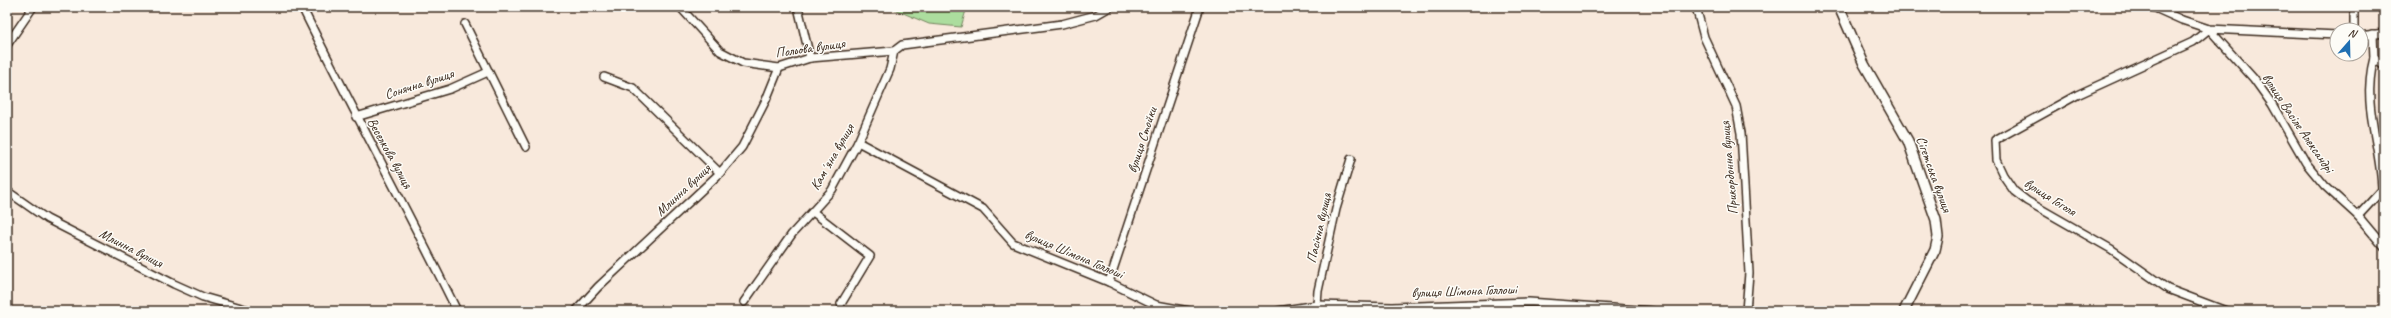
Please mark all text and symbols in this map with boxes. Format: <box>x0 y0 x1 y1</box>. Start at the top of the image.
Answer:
north arrow <box>2329 22 2369 62</box>
text: N <box>2347 25 2360 41</box>
street label: Польова вулиця <box>774 35 847 61</box>
street label: Сонячна вулиця <box>382 65 457 103</box>
street label: вулиця Васіле Александрі <box>2258 70 2339 178</box>
street label: вулиця Стойки <box>1123 104 1161 175</box>
street label: Веселкова вулиця <box>364 115 417 192</box>
street label: Камʼяна вулиця <box>806 120 859 193</box>
street label: Прикордонна вулиця <box>1716 120 1742 215</box>
street label: Сігетська вулиця <box>1912 134 1956 216</box>
street label: Млинна вулиця <box>652 159 715 220</box>
street label: вулиця Гоголя <box>2021 174 2080 220</box>
street label: Пасічна вулиця <box>1303 190 1336 265</box>
street label: Млинна вулиця <box>96 225 167 272</box>
street label: вулиця Шімона Голлоші <box>1022 226 1128 283</box>
street label: вулиця Шімона Голлоші <box>1411 281 1519 301</box>

